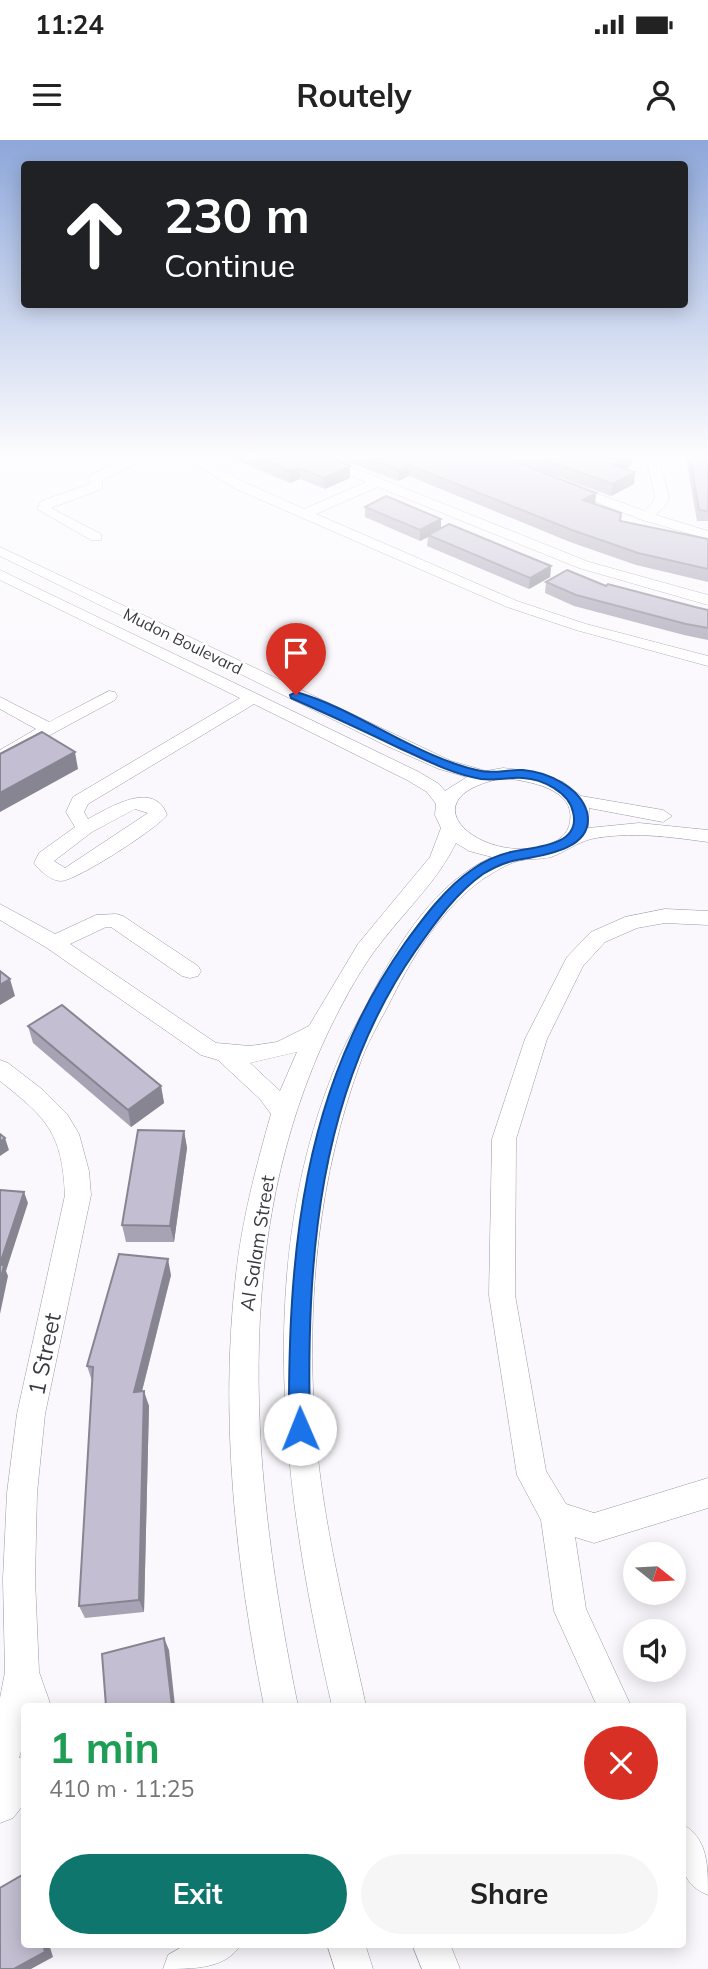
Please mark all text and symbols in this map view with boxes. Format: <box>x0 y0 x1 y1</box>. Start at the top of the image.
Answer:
text: 11:24 <box>35 8 104 41</box>
text: Routely <box>296 75 412 115</box>
icon: menu <box>28 76 66 114</box>
icon: person <box>642 76 680 114</box>
text: 230 m <box>164 184 310 245</box>
icon: ahead <box>49 189 140 280</box>
text: Continue <box>164 245 295 285</box>
street label: Mudon Boulevard <box>120 603 246 679</box>
pin <box>266 623 326 695</box>
icon: arrive <box>277 634 315 672</box>
street label: Al Salam Street <box>234 1173 280 1312</box>
street label: 1 Street <box>21 1310 67 1398</box>
position arrow <box>263 1392 337 1466</box>
north arrow <box>623 1542 686 1605</box>
map controls <box>623 1542 686 1682</box>
button: sound <box>623 1619 686 1682</box>
text: 1 min <box>49 1721 160 1774</box>
button: close <box>584 1726 658 1800</box>
text: 410 m · 11:25 <box>49 1774 194 1803</box>
button: Exit <box>49 1854 347 1934</box>
button: Share <box>361 1854 658 1934</box>

